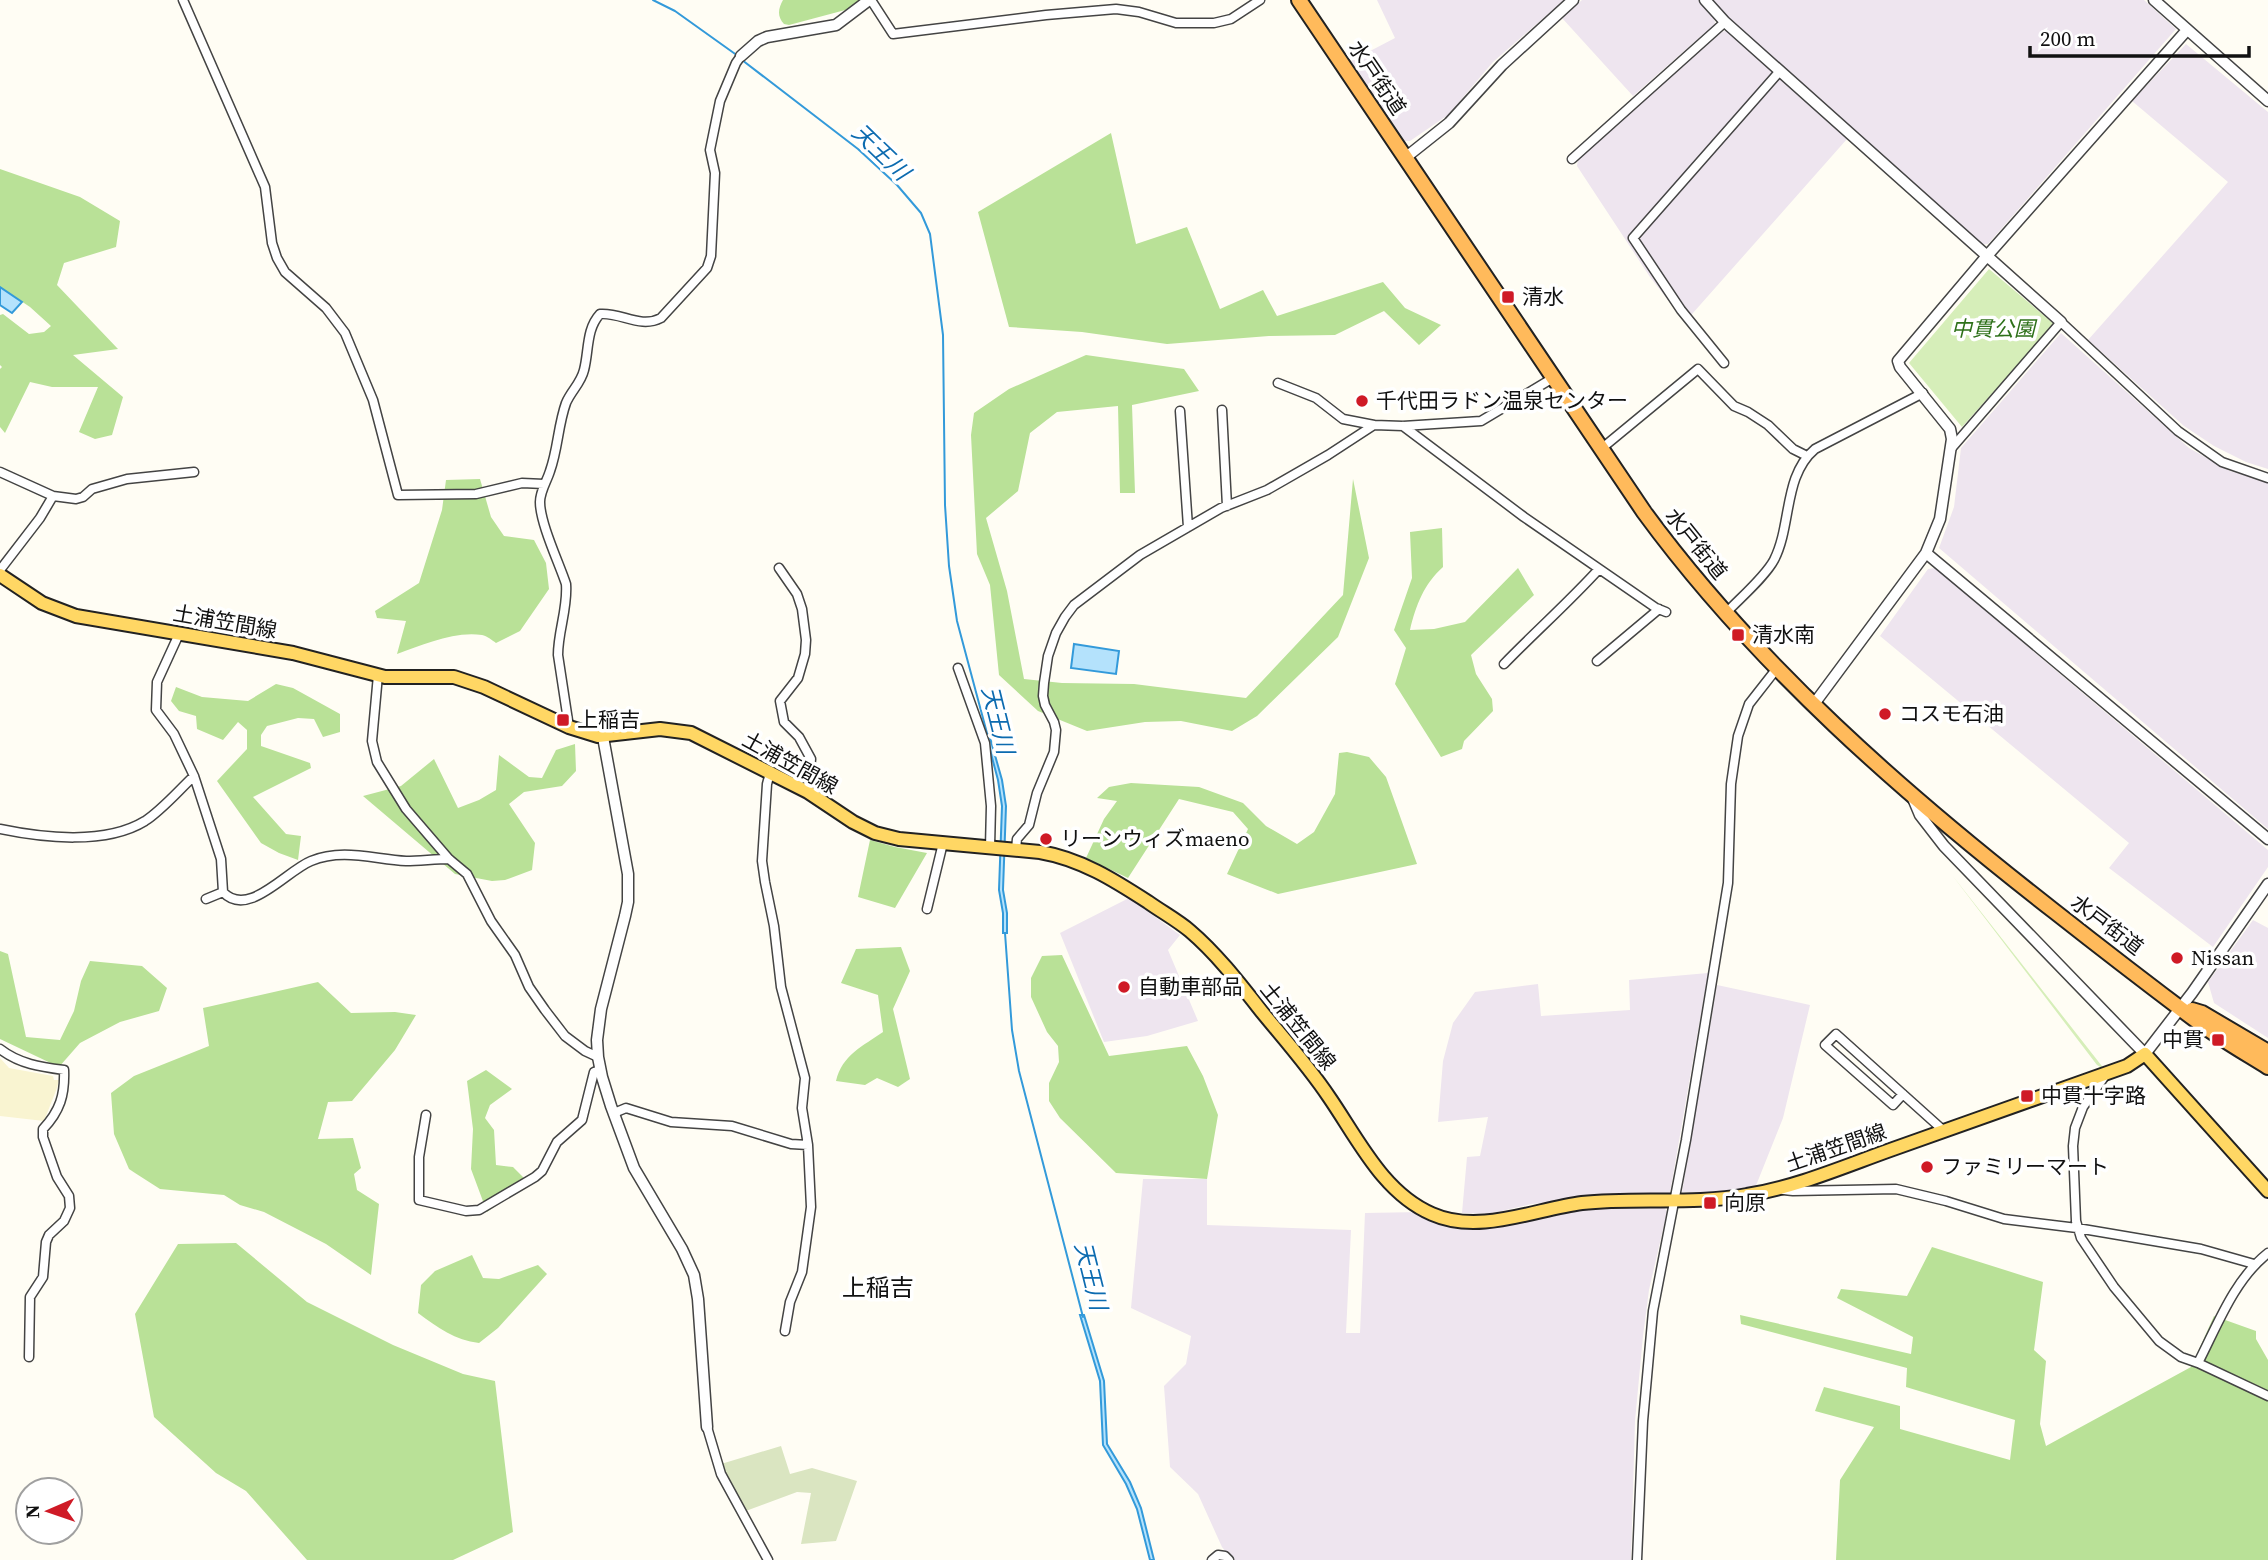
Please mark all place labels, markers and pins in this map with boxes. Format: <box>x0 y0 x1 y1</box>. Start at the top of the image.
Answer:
place label: 清水 <box>1522 282 1564 311</box>
marker: 清水 <box>1500 289 1516 305</box>
place label: 千代田ラドン温泉センター <box>1376 386 1628 415</box>
marker: 千代田ラドン温泉センター <box>1354 393 1370 409</box>
place label: 清水南 <box>1752 620 1815 649</box>
marker: 清水南 <box>1730 627 1746 643</box>
place label: コスモ石油 <box>1899 699 2004 728</box>
place label: 上稲吉 <box>577 705 640 734</box>
marker: コスモ石油 <box>1877 706 1893 722</box>
marker: 上稲吉 <box>555 712 571 728</box>
place label: リーンウィズmaeno <box>1060 824 1250 853</box>
marker: リーンウィズmaeno <box>1038 831 1054 847</box>
place label: Nissan <box>2191 943 2255 972</box>
marker: Nissan <box>2169 950 2185 966</box>
place label: 自動車部品 <box>1138 972 1243 1001</box>
marker: 自動車部品 <box>1116 979 1132 995</box>
place label: 中貫 <box>2162 1025 2204 1054</box>
marker: 中貫 <box>2210 1032 2226 1048</box>
place label: 中貫十字路 <box>2041 1081 2146 1110</box>
marker: 中貫十字路 <box>2019 1088 2035 1104</box>
place label: ファミリーマート <box>1941 1152 2109 1181</box>
marker: ファミリーマート <box>1919 1159 1935 1175</box>
place label: 向原 <box>1724 1188 1766 1217</box>
marker: 向原 <box>1702 1195 1718 1211</box>

